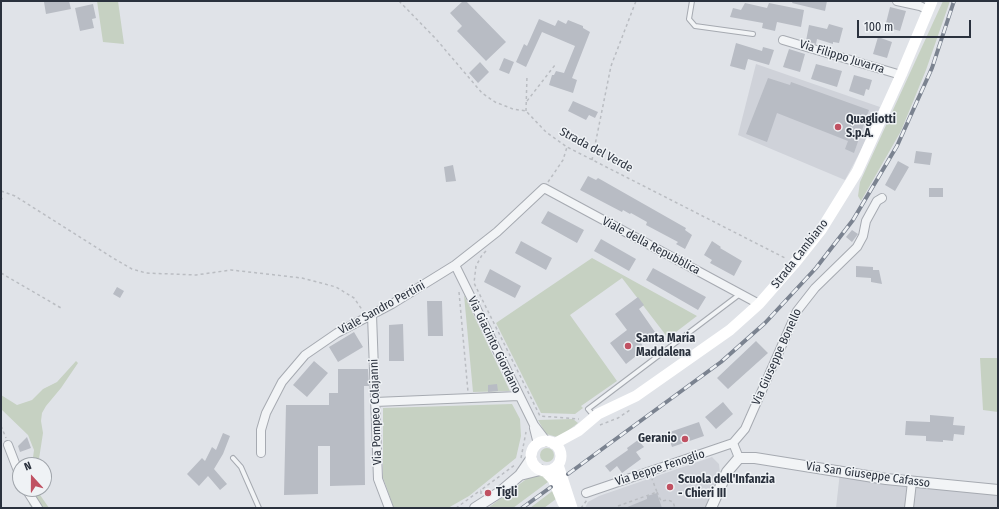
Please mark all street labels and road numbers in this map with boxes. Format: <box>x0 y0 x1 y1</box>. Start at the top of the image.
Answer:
street label: Via Filippo Juvarra <box>798 37 886 77</box>
street label: Strada del Verde <box>557 125 635 175</box>
street label: Viale della Repubblica <box>600 214 702 278</box>
street label: Strada Cambiano <box>769 217 831 291</box>
street label: Viale Sandro Pertini <box>336 278 428 338</box>
street label: Via Giacinto Giordano <box>464 294 524 396</box>
street label: Via Giuseppe Bonello <box>749 306 805 408</box>
street label: Via Pompeo Colajanni <box>367 359 385 465</box>
street label: Via Beppe Fenoglio <box>613 447 707 489</box>
street label: Via San Giuseppe Cafasso <box>805 459 931 491</box>

